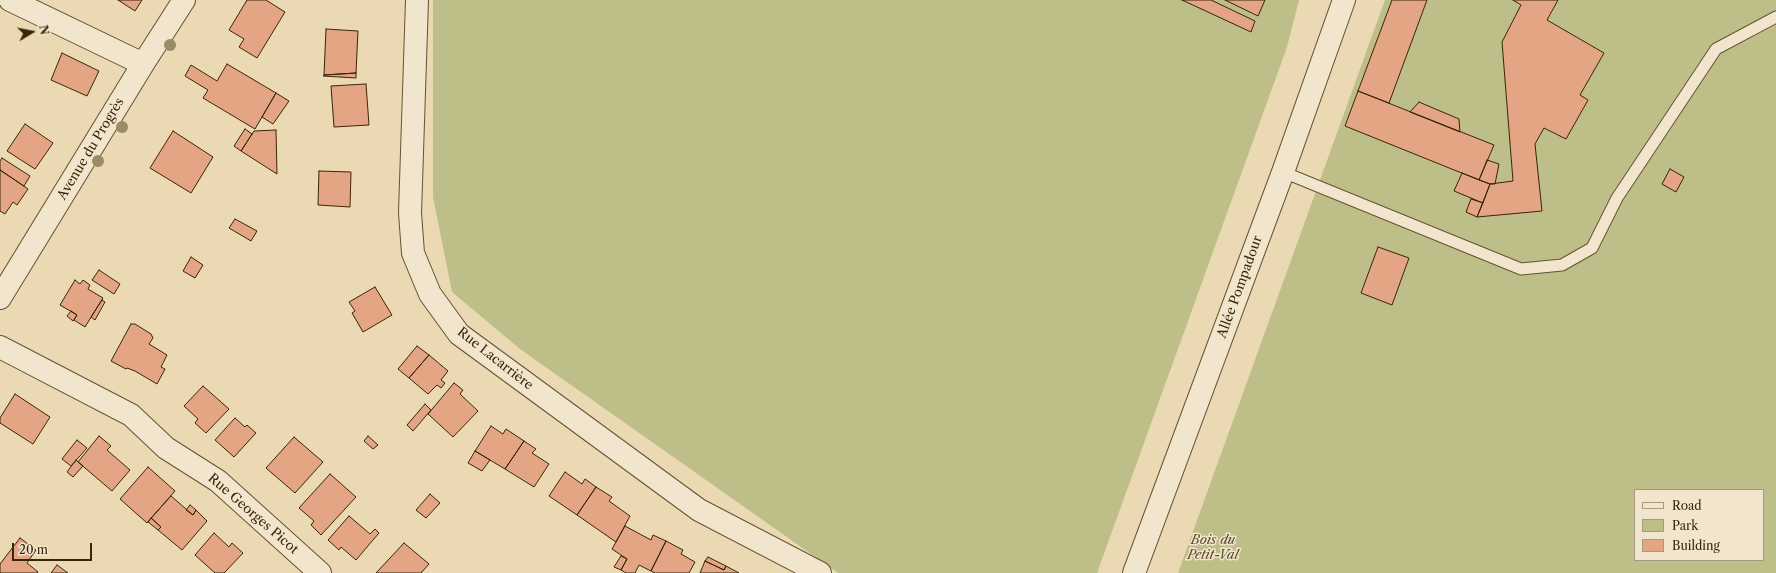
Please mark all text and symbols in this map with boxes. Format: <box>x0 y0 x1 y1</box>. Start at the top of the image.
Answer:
north arrow <box>12 12 52 52</box>
text: N <box>36 24 52 36</box>
street label: Avenue du Progrès <box>54 95 128 203</box>
street label: Allée Pompadour <box>1214 234 1266 340</box>
street label: Rue Lacarrière <box>454 325 536 393</box>
street label: Rue Georges Picot <box>205 471 301 557</box>
legend <box>1634 489 1764 561</box>
text: Road <box>1672 498 1702 513</box>
text: Park <box>1672 518 1698 533</box>
park label: Bois du Petit-Val <box>1187 532 1239 563</box>
scale bar <box>14 535 94 561</box>
text: Building <box>1672 538 1720 553</box>
text: 20 m <box>19 542 48 557</box>

